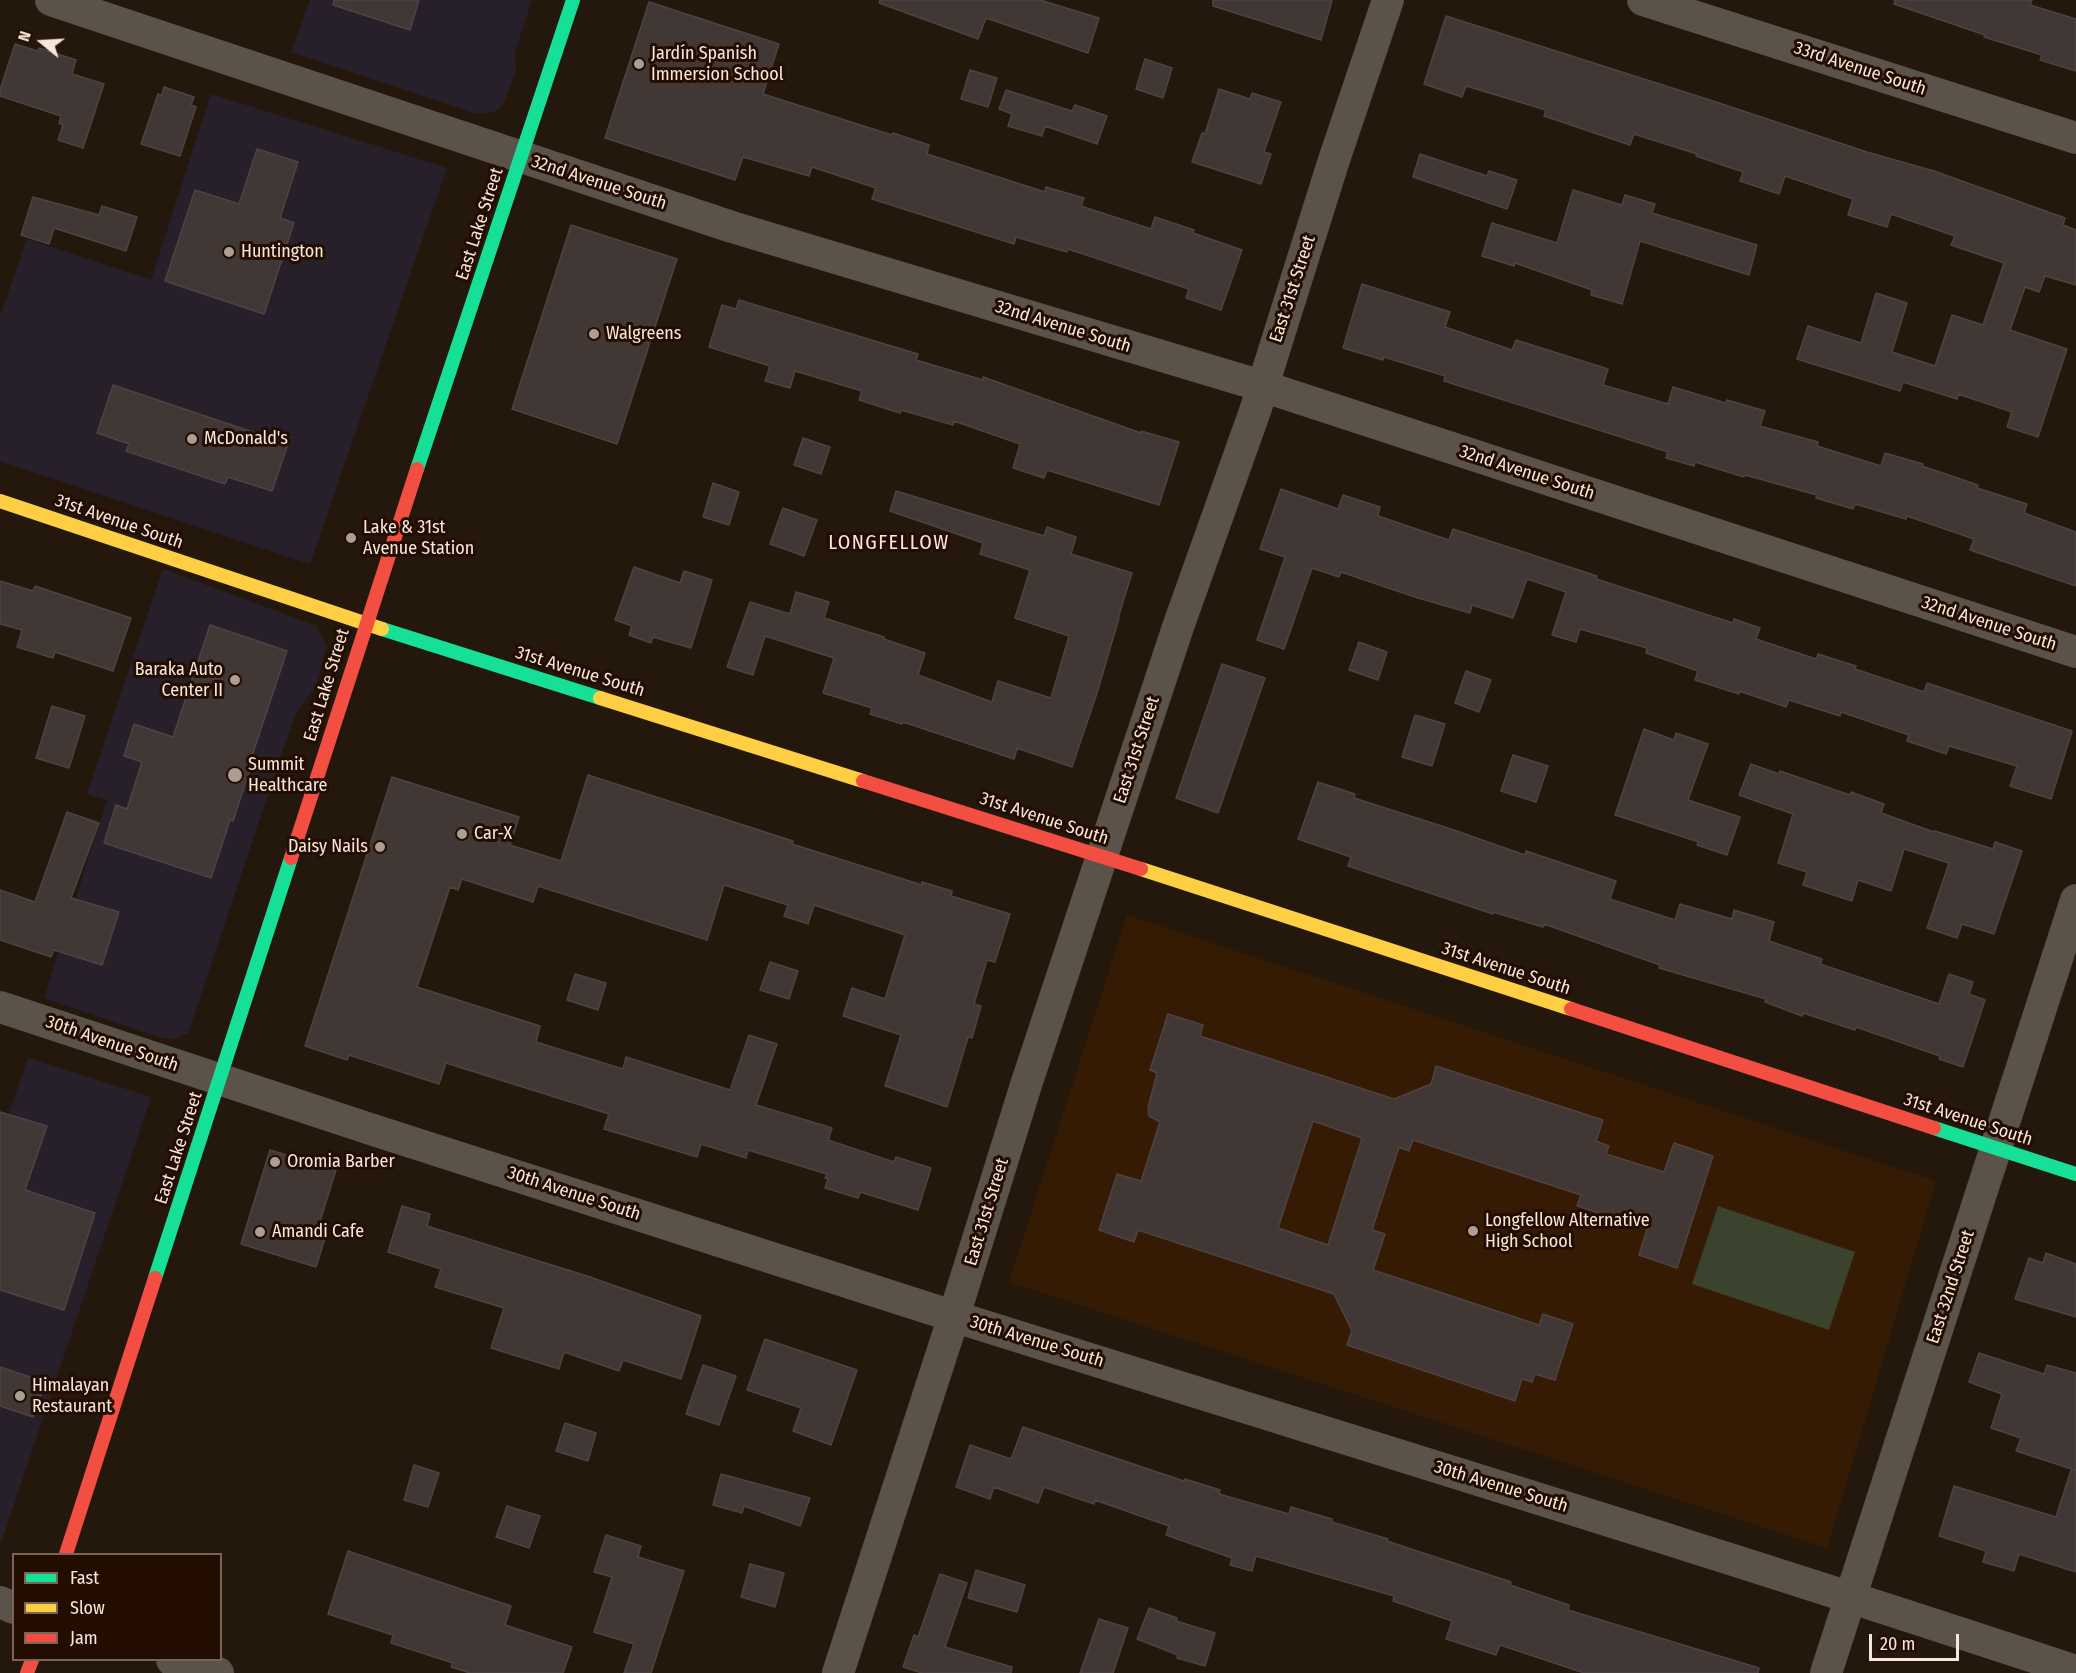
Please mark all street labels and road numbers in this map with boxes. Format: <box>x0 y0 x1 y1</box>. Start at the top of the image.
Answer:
street label: 33rd Avenue South <box>1791 38 1929 100</box>
street label: 32nd Avenue South <box>529 151 669 215</box>
street label: East Lake Street <box>452 165 508 283</box>
street label: East 31st Street <box>1266 233 1320 345</box>
street label: 32nd Avenue South <box>993 296 1133 358</box>
street label: 32nd Avenue South <box>1457 441 1597 505</box>
street label: 31st Avenue South <box>52 490 186 554</box>
street label: 32nd Avenue South <box>1919 592 2059 656</box>
street label: East Lake Street <box>300 626 354 744</box>
street label: 31st Avenue South <box>513 642 647 702</box>
street label: East 31st Street <box>1110 694 1164 806</box>
street label: 31st Avenue South <box>977 788 1111 850</box>
street label: 31st Avenue South <box>1439 938 1573 1000</box>
street label: 30th Avenue South <box>43 1011 181 1077</box>
street label: East Lake Street <box>151 1089 207 1207</box>
street label: 31st Avenue South <box>1901 1089 2035 1151</box>
street label: East 31st Street <box>960 1156 1014 1268</box>
street label: 30th Avenue South <box>505 1162 643 1226</box>
street label: East 32nd Street <box>1922 1227 1980 1347</box>
street label: 30th Avenue South <box>968 1311 1106 1373</box>
street label: 30th Avenue South <box>1432 1456 1570 1518</box>

